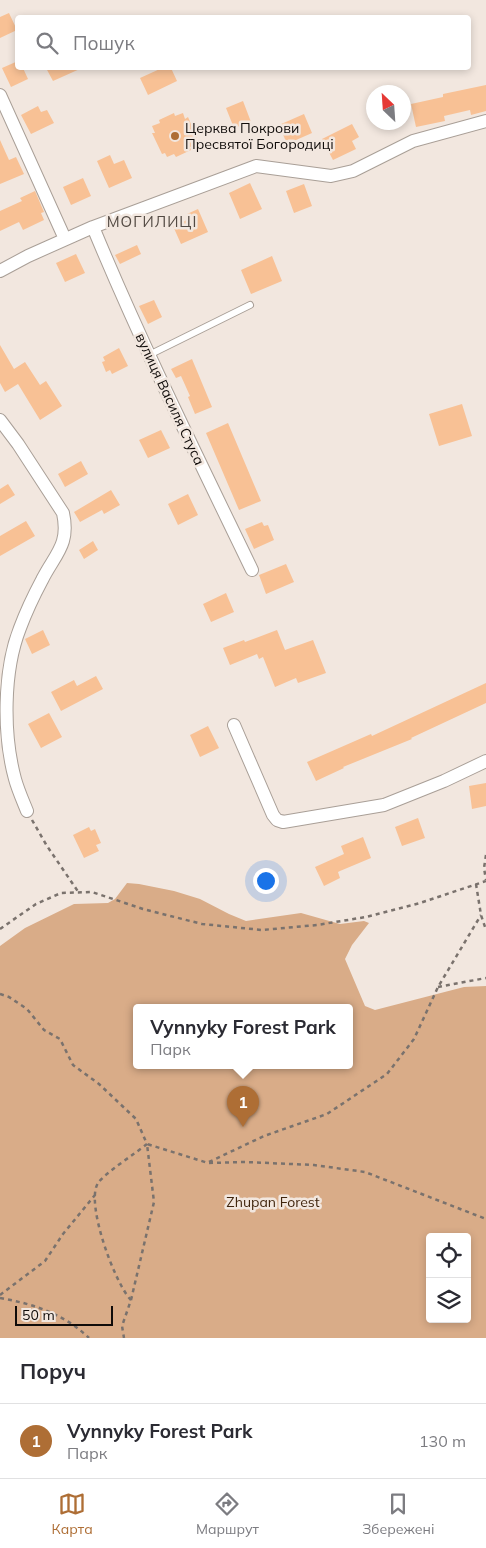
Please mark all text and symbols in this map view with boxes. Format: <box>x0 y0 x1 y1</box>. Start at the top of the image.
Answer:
search box <box>15 15 471 70</box>
icon: search <box>33 29 61 57</box>
text: Пошук <box>73 31 135 55</box>
north arrow <box>366 85 411 130</box>
place label: Церква Покрови Пресвятої Богородиці <box>185 119 334 153</box>
marker: Церква Покрови Пресвятої Богородиці <box>169 130 181 142</box>
district label: МОГИЛИЦІ <box>107 212 197 231</box>
street label: вулиця Василя Стуса <box>132 330 208 468</box>
your location <box>253 868 279 894</box>
popup <box>133 1004 353 1069</box>
text: Vynnyky Forest Park <box>150 1015 336 1039</box>
text: Парк <box>150 1039 191 1059</box>
pin: 1 <box>227 1086 259 1127</box>
park label: Zhupan Forest <box>226 1193 320 1211</box>
map controls <box>426 1233 471 1323</box>
button: locate <box>426 1233 471 1278</box>
button: layers <box>426 1278 471 1323</box>
scale bar <box>15 1303 112 1326</box>
text: 50 m <box>22 1306 55 1324</box>
text: Поруч <box>20 1358 86 1384</box>
text: Vynnyky Forest Park <box>67 1419 253 1443</box>
text: 1 <box>31 1431 41 1451</box>
text: 130 m <box>419 1431 466 1451</box>
text: Парк <box>67 1443 107 1463</box>
tab: Карта <box>52 1490 93 1538</box>
tab: Маршрут <box>196 1490 259 1538</box>
tab: Збережені <box>362 1490 434 1538</box>

